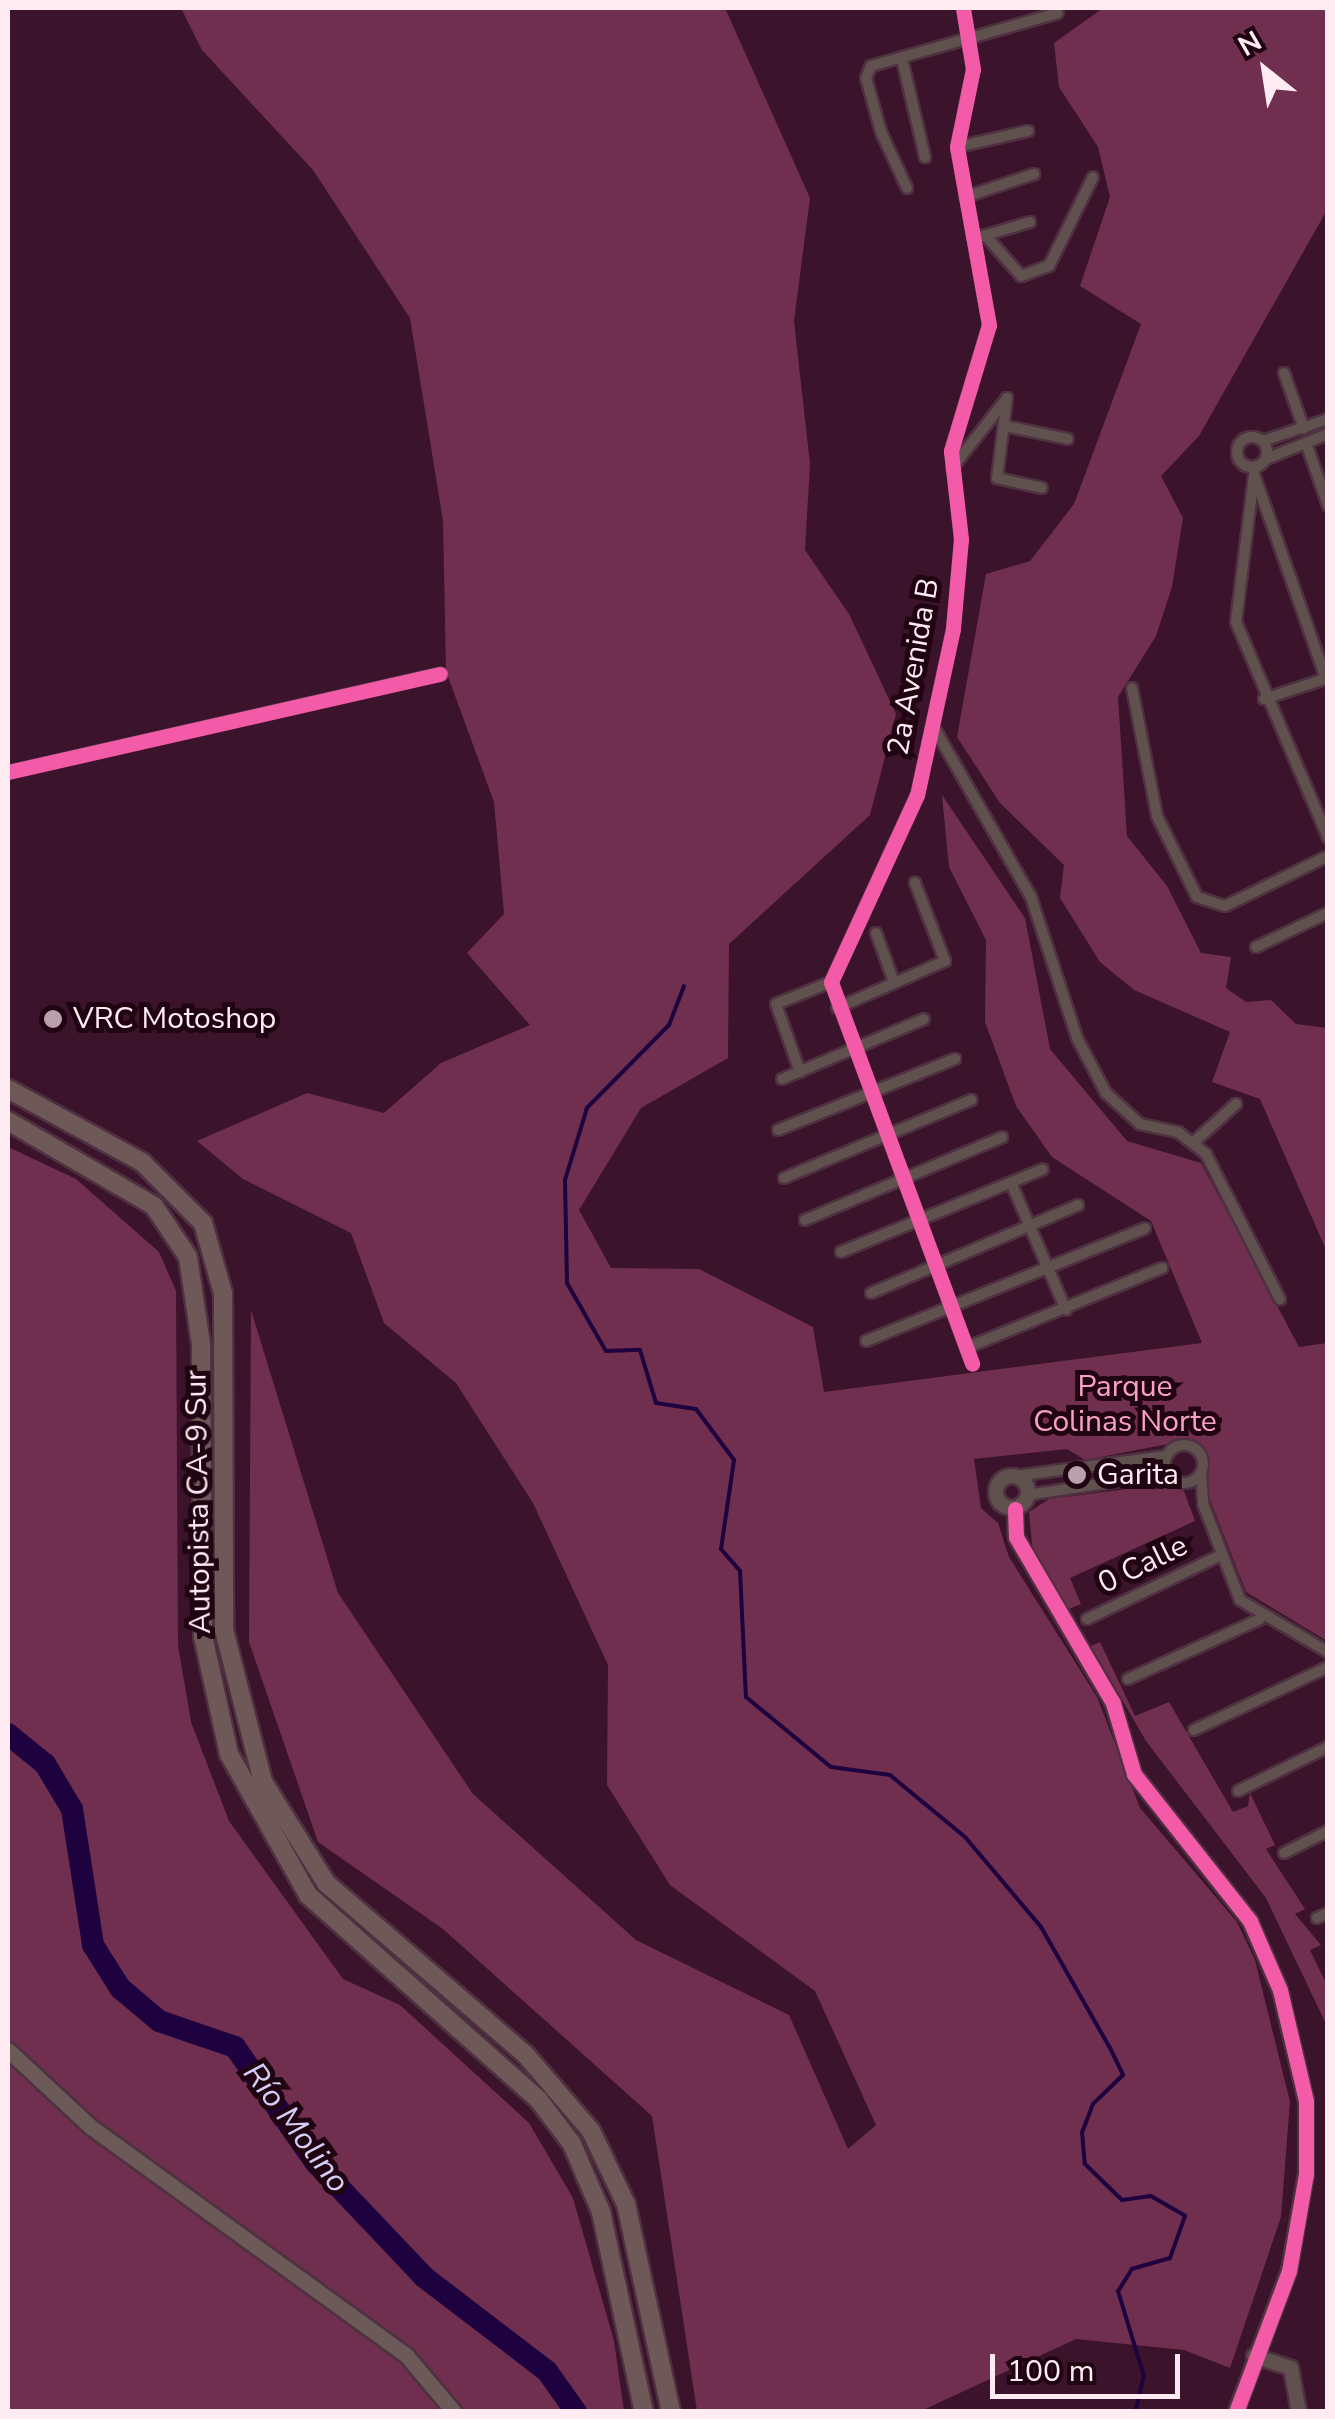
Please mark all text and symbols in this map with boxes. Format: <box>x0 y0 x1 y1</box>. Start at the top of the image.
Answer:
north arrow <box>1215 20 1315 120</box>
text: N <box>1231 22 1269 66</box>
street label: 2a Avenida B <box>881 576 947 758</box>
place label: VRC Motoshop <box>73 1001 276 1037</box>
marker: VRC Motoshop <box>42 1008 64 1030</box>
park label: Parque Colinas Norte <box>1033 1369 1217 1440</box>
street label: Autopista CA-9 Sur <box>179 1370 219 1634</box>
place label: Garita <box>1097 1457 1179 1493</box>
marker: Garita <box>1066 1464 1088 1486</box>
street label: 0 Calle <box>1092 1528 1194 1602</box>
water label: Río Molino <box>235 2055 357 2201</box>
scale bar <box>995 2334 1185 2396</box>
text: 100 m <box>1007 2351 1094 2392</box>

